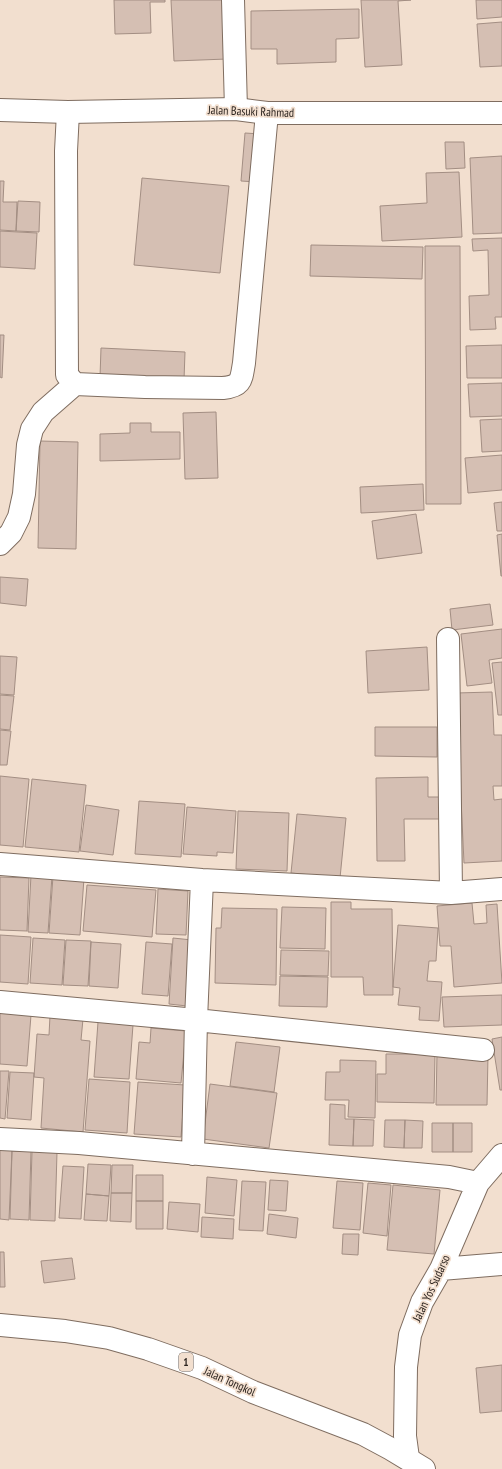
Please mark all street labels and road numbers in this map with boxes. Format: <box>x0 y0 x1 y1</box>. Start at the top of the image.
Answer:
street label: Jalan Basuki Rahmad <box>207 102 294 120</box>
street label: Jalan Yos Sudarso <box>409 1252 453 1325</box>
road number: 1 <box>179 1353 193 1371</box>
street label: Jalan Tongkol <box>201 1363 258 1399</box>

